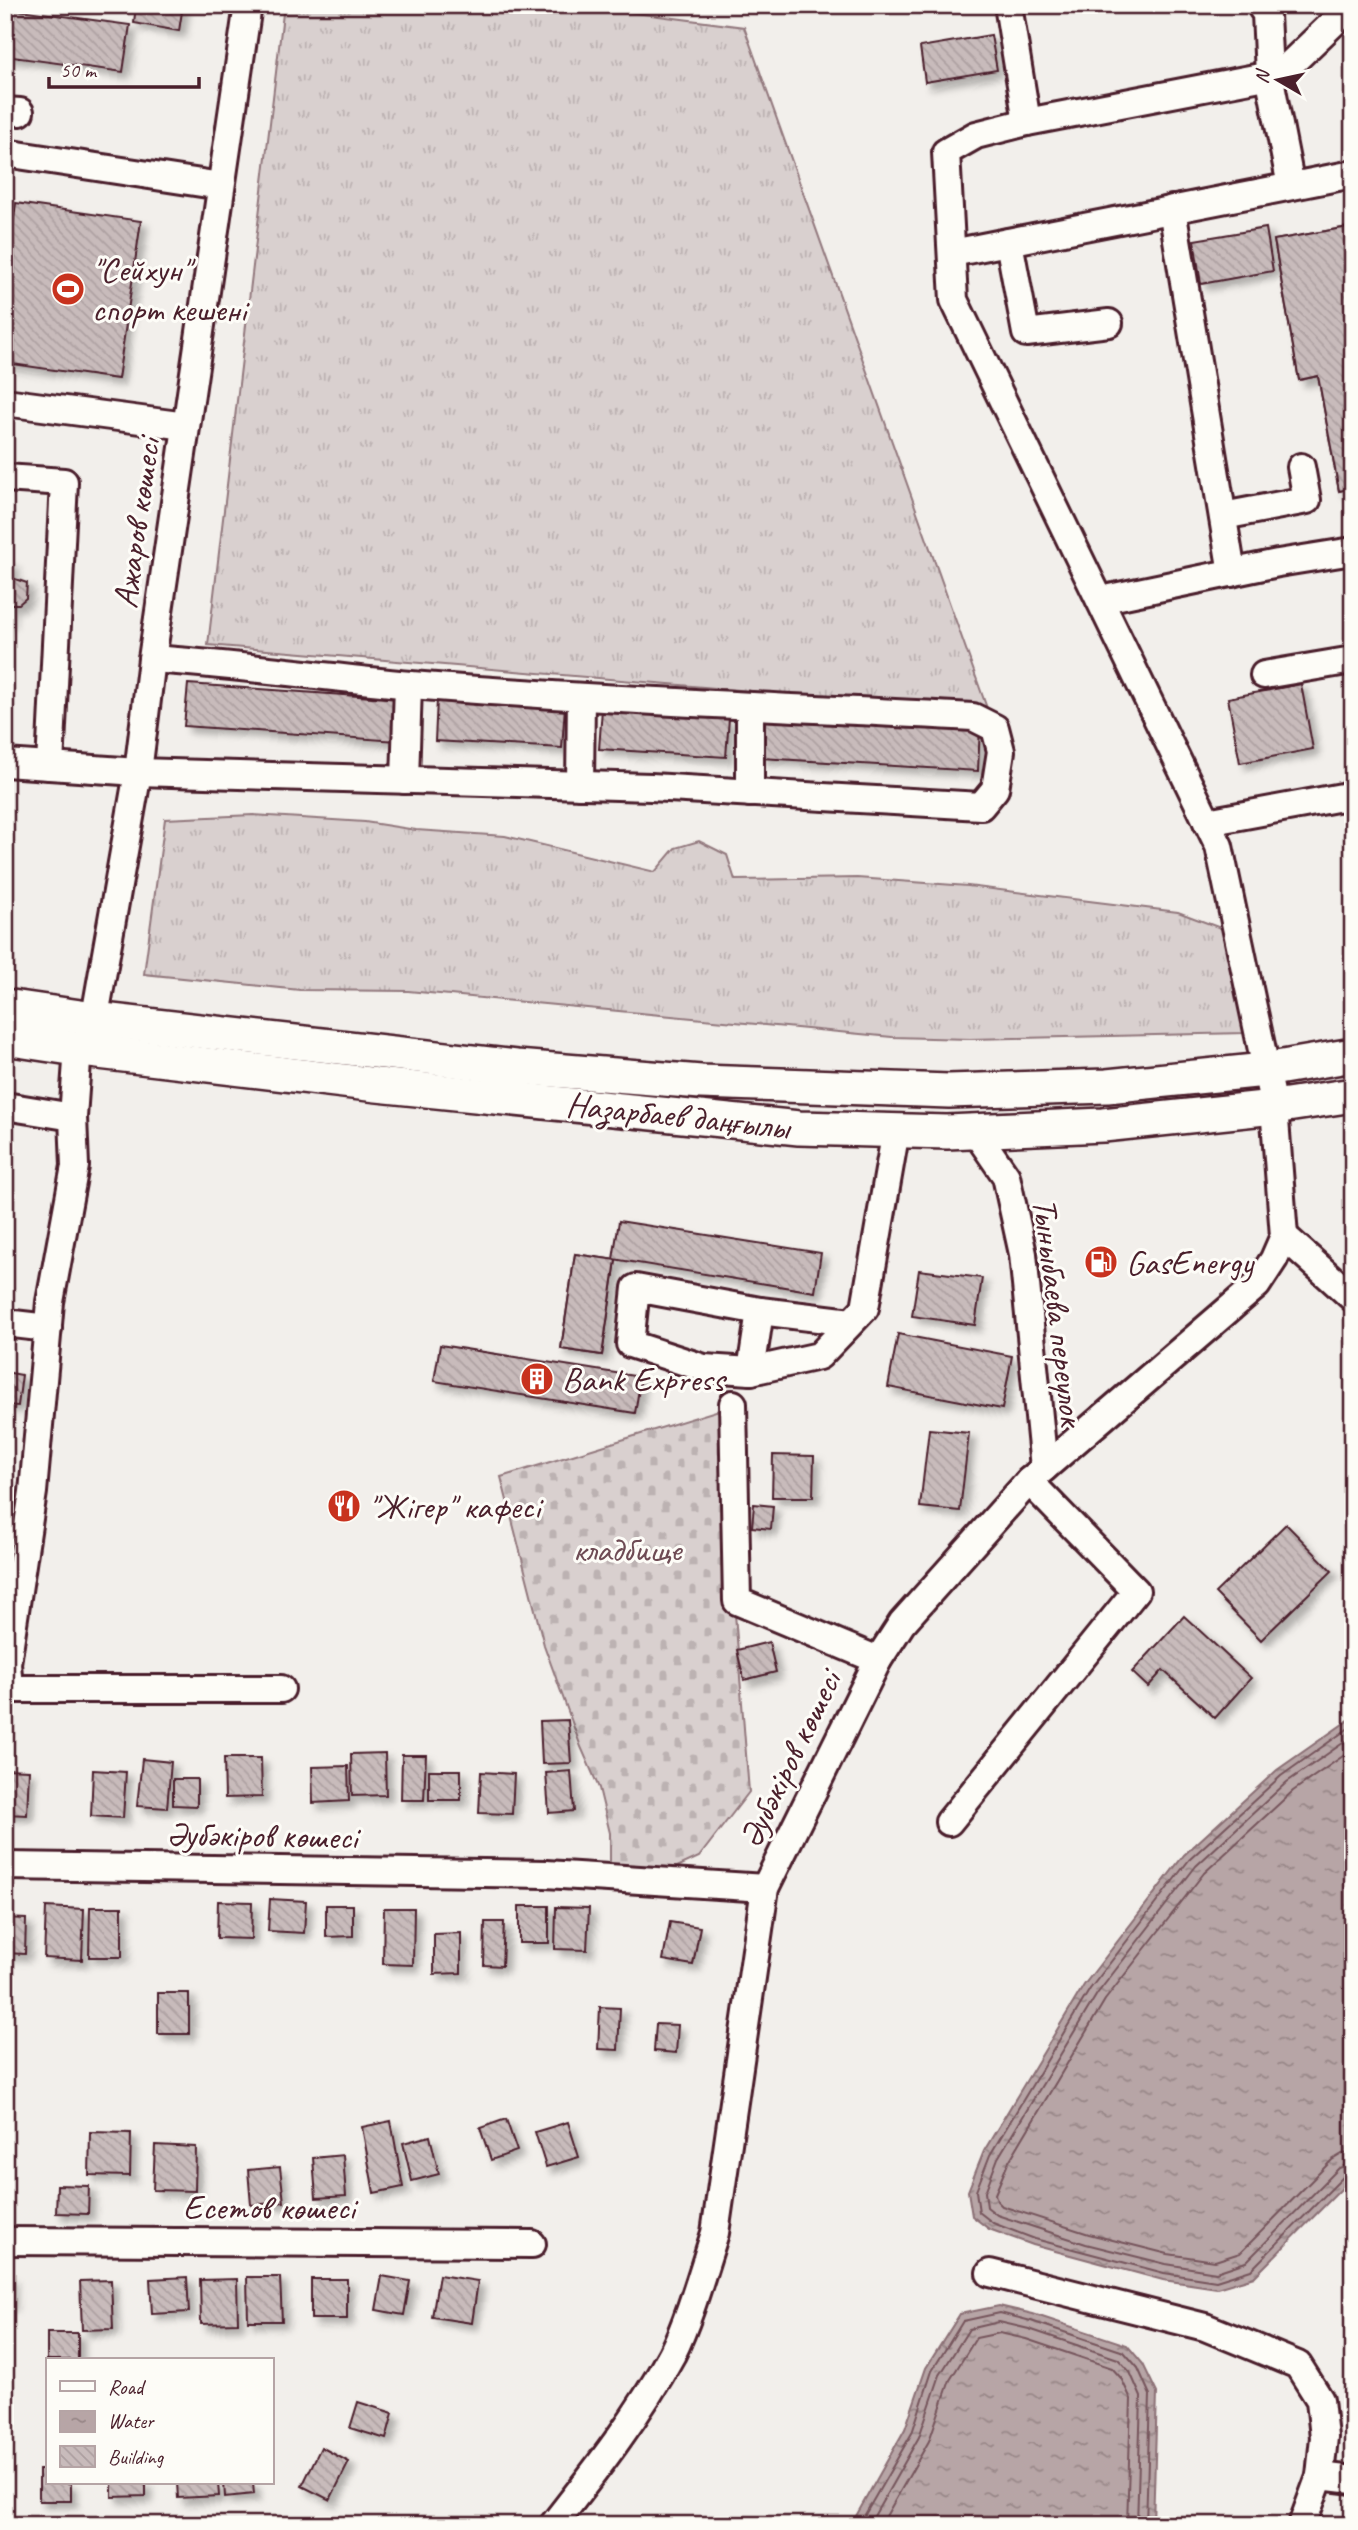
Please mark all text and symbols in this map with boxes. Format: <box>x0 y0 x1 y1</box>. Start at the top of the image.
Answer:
scale bar <box>49 46 200 90</box>
north arrow <box>1242 46 1312 116</box>
text: 50 m <box>60 57 98 83</box>
text: N <box>1249 67 1275 85</box>
place label: "Сейхун" спорт кешені <box>92 247 251 332</box>
sports icon: "Сейхун" спорт кешені <box>49 270 87 308</box>
street label: Ажаров көшесі <box>102 431 171 611</box>
street label: Назарбаев даңғылы <box>564 1081 794 1150</box>
street label: Тыныбаева переулок <box>1022 1195 1095 1431</box>
place label: GasEnergy <box>1126 1240 1255 1285</box>
fuel station icon: GasEnergy <box>1082 1243 1120 1281</box>
place label: Bank Express <box>562 1357 727 1402</box>
building icon: Bank Express <box>518 1360 556 1398</box>
place label: "Жігер" кафесі <box>368 1484 545 1529</box>
restaurant icon: "Жігер" кафесі <box>325 1487 363 1525</box>
park label: кладбище <box>573 1527 684 1572</box>
street label: Әубәкіров көшесі <box>727 1659 854 1855</box>
street label: Әубәкіров көшесі <box>166 1811 362 1860</box>
street label: Есетов көшесі <box>183 2185 359 2230</box>
legend <box>46 2358 273 2484</box>
text: Road <box>108 2374 147 2400</box>
text: Water <box>108 2408 155 2434</box>
text: Building <box>108 2444 165 2470</box>

